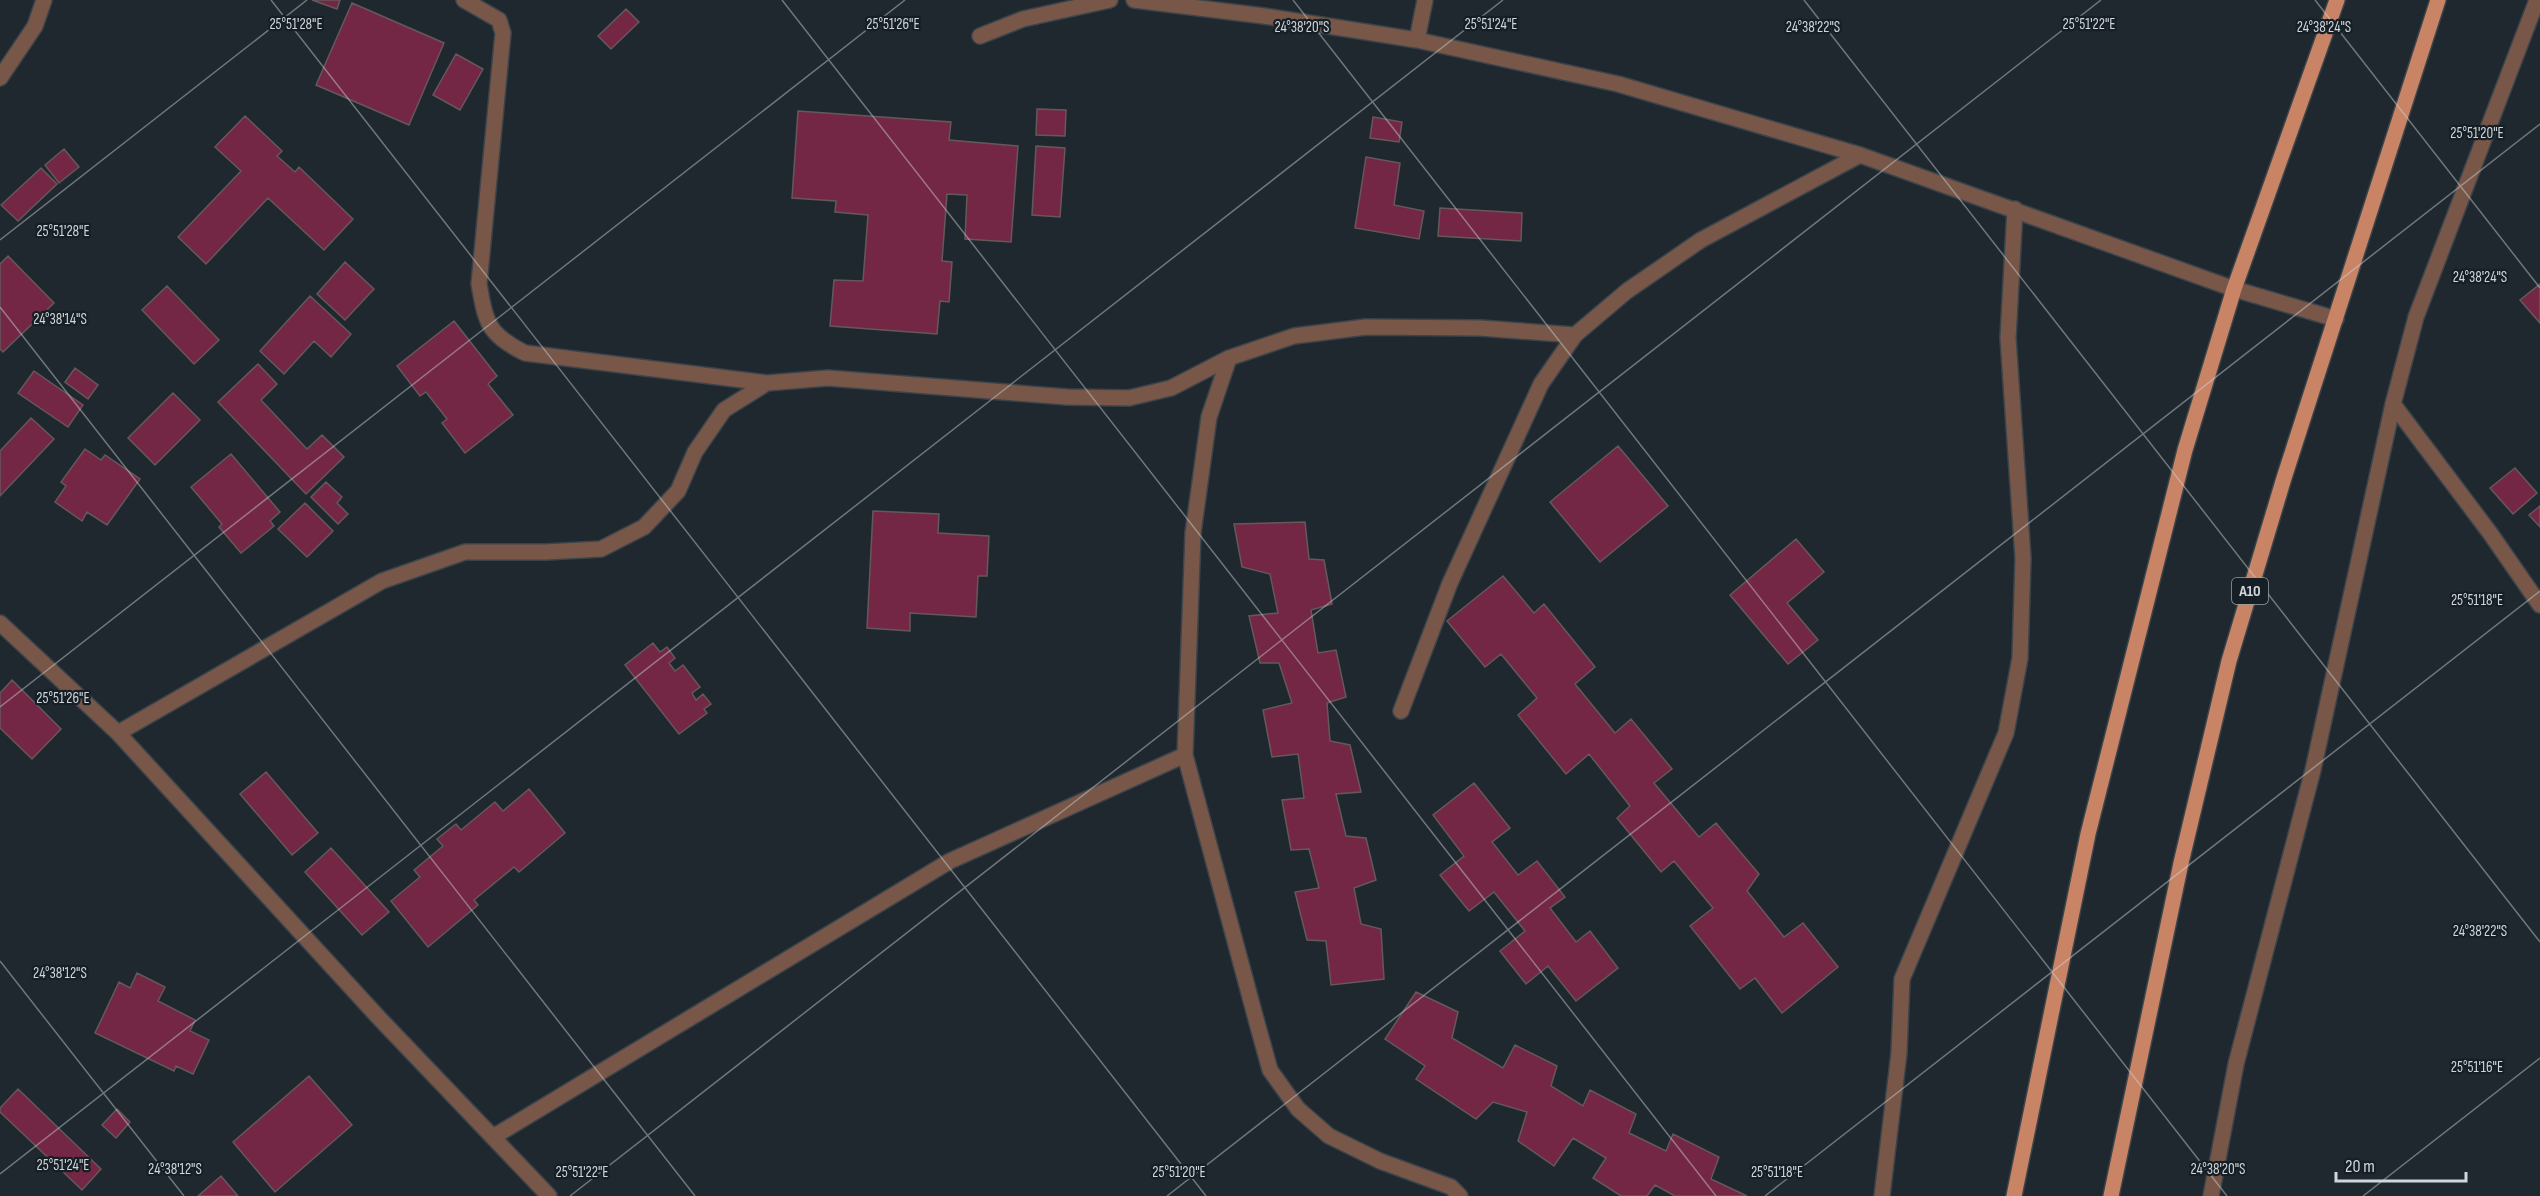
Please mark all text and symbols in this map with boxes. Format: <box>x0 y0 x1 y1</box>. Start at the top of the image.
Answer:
text: 25°51'28"E <box>269 15 323 34</box>
text: 25°51'26"E <box>866 15 920 34</box>
text: 25°51'24"E <box>1465 15 1517 34</box>
text: 25°51'22"E <box>2063 15 2115 34</box>
text: 24°38'20"S <box>1274 18 1330 37</box>
text: 24°38'22"S <box>1786 18 1840 37</box>
text: 24°38'24"S <box>2297 18 2351 37</box>
text: 25°51'20"E <box>2450 124 2504 143</box>
text: 25°51'28"E <box>36 222 90 241</box>
text: 24°38'24"S <box>2453 268 2507 287</box>
text: 24°38'14"S <box>33 310 87 329</box>
road number: A10 <box>2232 578 2268 604</box>
text: 25°51'18"E <box>2451 591 2503 610</box>
text: 25°51'26"E <box>36 689 90 708</box>
text: 24°38'22"S <box>2453 922 2507 941</box>
text: 24°38'12"S <box>33 964 87 983</box>
text: 25°51'16"E <box>2451 1058 2503 1077</box>
scale bar <box>2336 1145 2466 1183</box>
text: 25°51'24"E <box>37 1156 89 1175</box>
text: 20 m <box>2345 1156 2375 1177</box>
text: 24°38'12"S <box>148 1160 202 1179</box>
text: 24°38'20"S <box>2190 1160 2246 1179</box>
text: 25°51'22"E <box>556 1163 608 1182</box>
text: 25°51'20"E <box>1152 1163 1206 1182</box>
text: 25°51'18"E <box>1751 1163 1803 1182</box>

